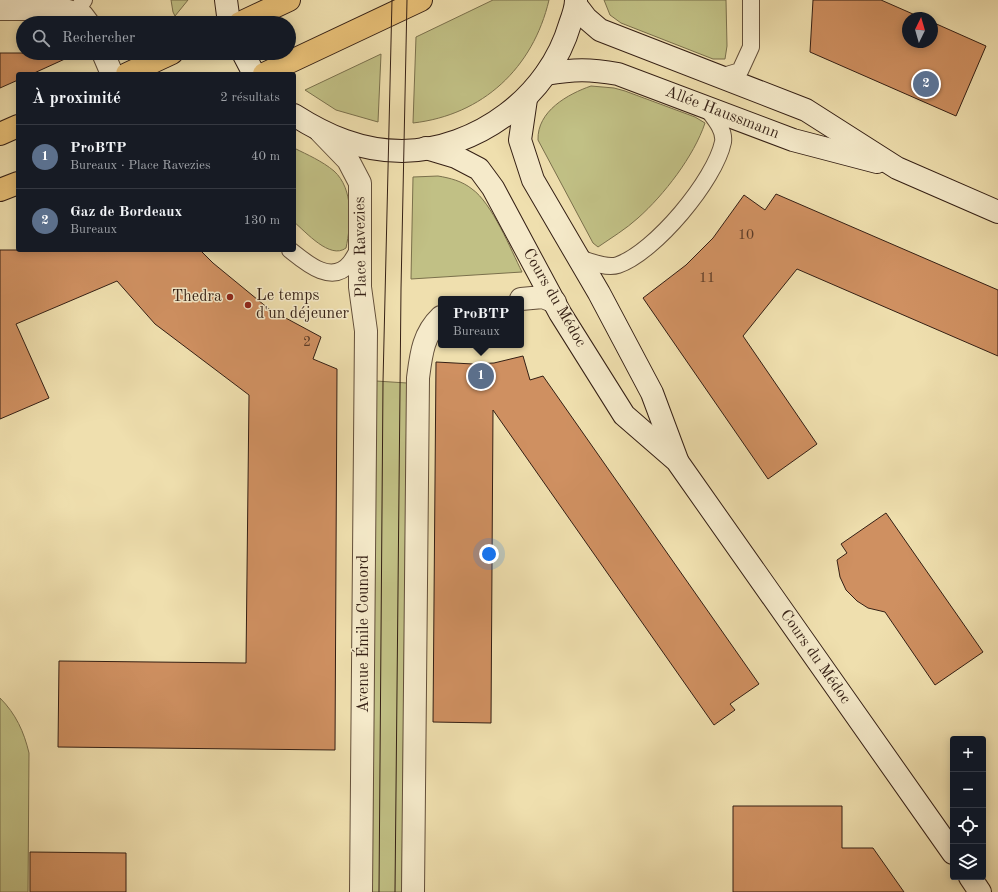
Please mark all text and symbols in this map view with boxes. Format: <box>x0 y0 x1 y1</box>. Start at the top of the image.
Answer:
north arrow <box>902 12 938 48</box>
search box <box>16 16 296 60</box>
icon: search <box>30 27 52 49</box>
text: Rechercher <box>62 31 135 46</box>
pin: 2 <box>913 69 939 99</box>
street label: Allée Haussmann <box>663 84 782 142</box>
text: À proximité <box>32 90 121 107</box>
text: 2 résultats <box>220 91 280 104</box>
text: ProBTP <box>70 141 127 156</box>
text: 1 <box>41 150 49 163</box>
text: 40 m <box>251 150 280 163</box>
text: Bureaux · Place Ravezies <box>70 159 211 172</box>
street label: Place Ravezies <box>352 196 370 298</box>
text: Gaz de Bordeaux <box>70 205 182 220</box>
text: 2 <box>41 214 49 227</box>
text: 130 m <box>243 214 280 227</box>
text: Bureaux <box>70 223 117 236</box>
house number: 10 <box>738 228 754 242</box>
street label: Cours du Médoc <box>519 246 589 350</box>
house number: 11 <box>699 271 715 285</box>
place label: Le temps d'un déjeuner <box>256 288 350 322</box>
place label: Thedra <box>172 289 222 305</box>
marker: Thedra <box>225 292 235 302</box>
popup <box>438 296 524 348</box>
marker: Le temps d'un déjeuner <box>243 300 253 310</box>
text: ProBTP <box>453 307 509 322</box>
text: Bureaux <box>453 325 500 338</box>
house number: 2 <box>303 335 311 349</box>
pin: 1 <box>468 361 494 391</box>
your location <box>479 544 499 564</box>
street label: Avenue Émile Counord <box>352 555 372 713</box>
street label: Cours du Médoc <box>777 607 853 707</box>
map controls <box>950 736 986 880</box>
button: + <box>950 736 986 772</box>
button: − <box>950 772 986 808</box>
button: locate <box>950 808 986 844</box>
button: layers <box>950 844 986 880</box>

